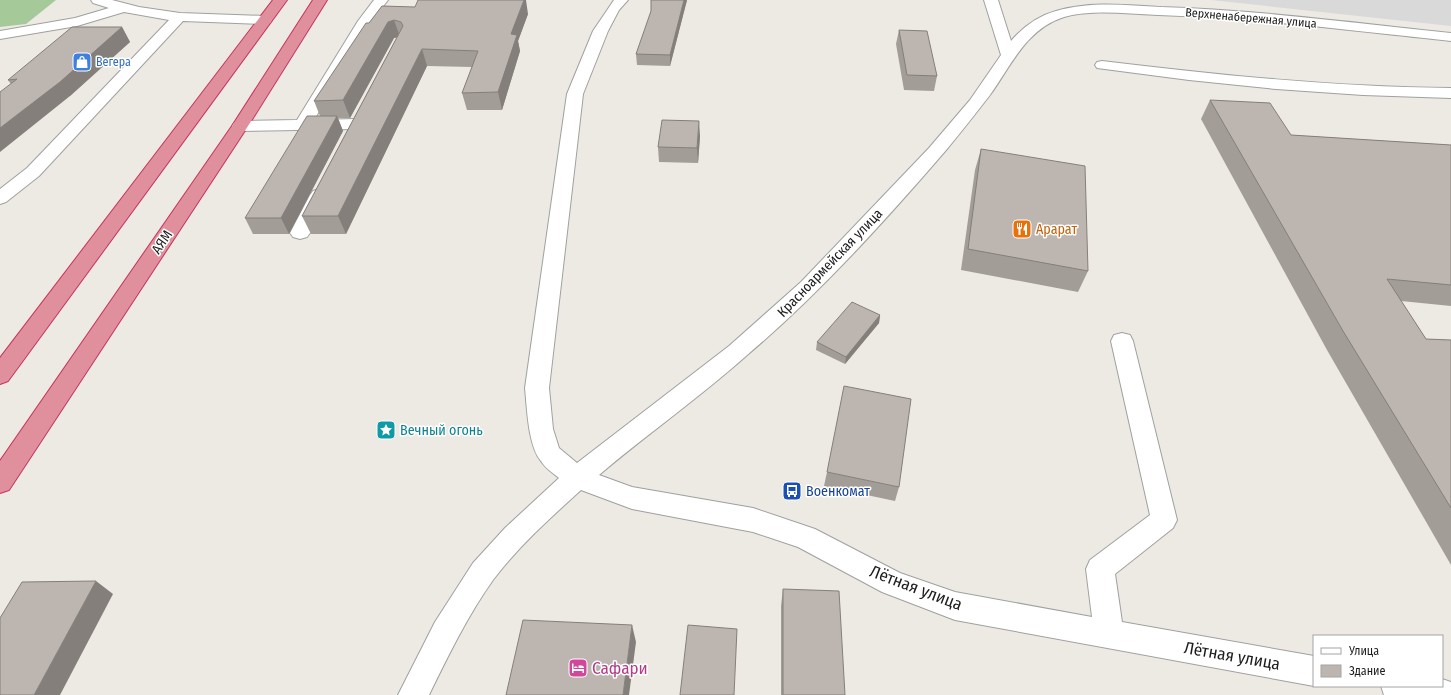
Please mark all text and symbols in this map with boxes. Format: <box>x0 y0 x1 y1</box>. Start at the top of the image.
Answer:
street label: Верхненабережная улица <box>1185 5 1317 31</box>
shop icon: Вегера <box>71 51 93 73</box>
place label: Вегера <box>96 55 131 69</box>
street label: Красноармейская улица <box>774 205 886 321</box>
restaurant icon: Арарат <box>1011 218 1033 240</box>
place label: Арарат <box>1036 221 1077 238</box>
street label: АЯМ <box>148 227 176 257</box>
place icon: Вечный огонь <box>375 419 397 441</box>
place label: Вечный огонь <box>400 422 483 439</box>
bus stop icon: Военкомат <box>781 480 803 502</box>
place label: Военкомат <box>806 483 870 500</box>
street label: Лётная улица <box>867 561 965 615</box>
legend <box>1313 635 1443 687</box>
street label: Лётная улица <box>1182 637 1282 675</box>
text: Улица <box>1348 644 1379 658</box>
hotel icon: Сафари <box>567 657 589 679</box>
place label: Сафари <box>592 658 648 679</box>
text: Здание <box>1349 664 1385 678</box>

